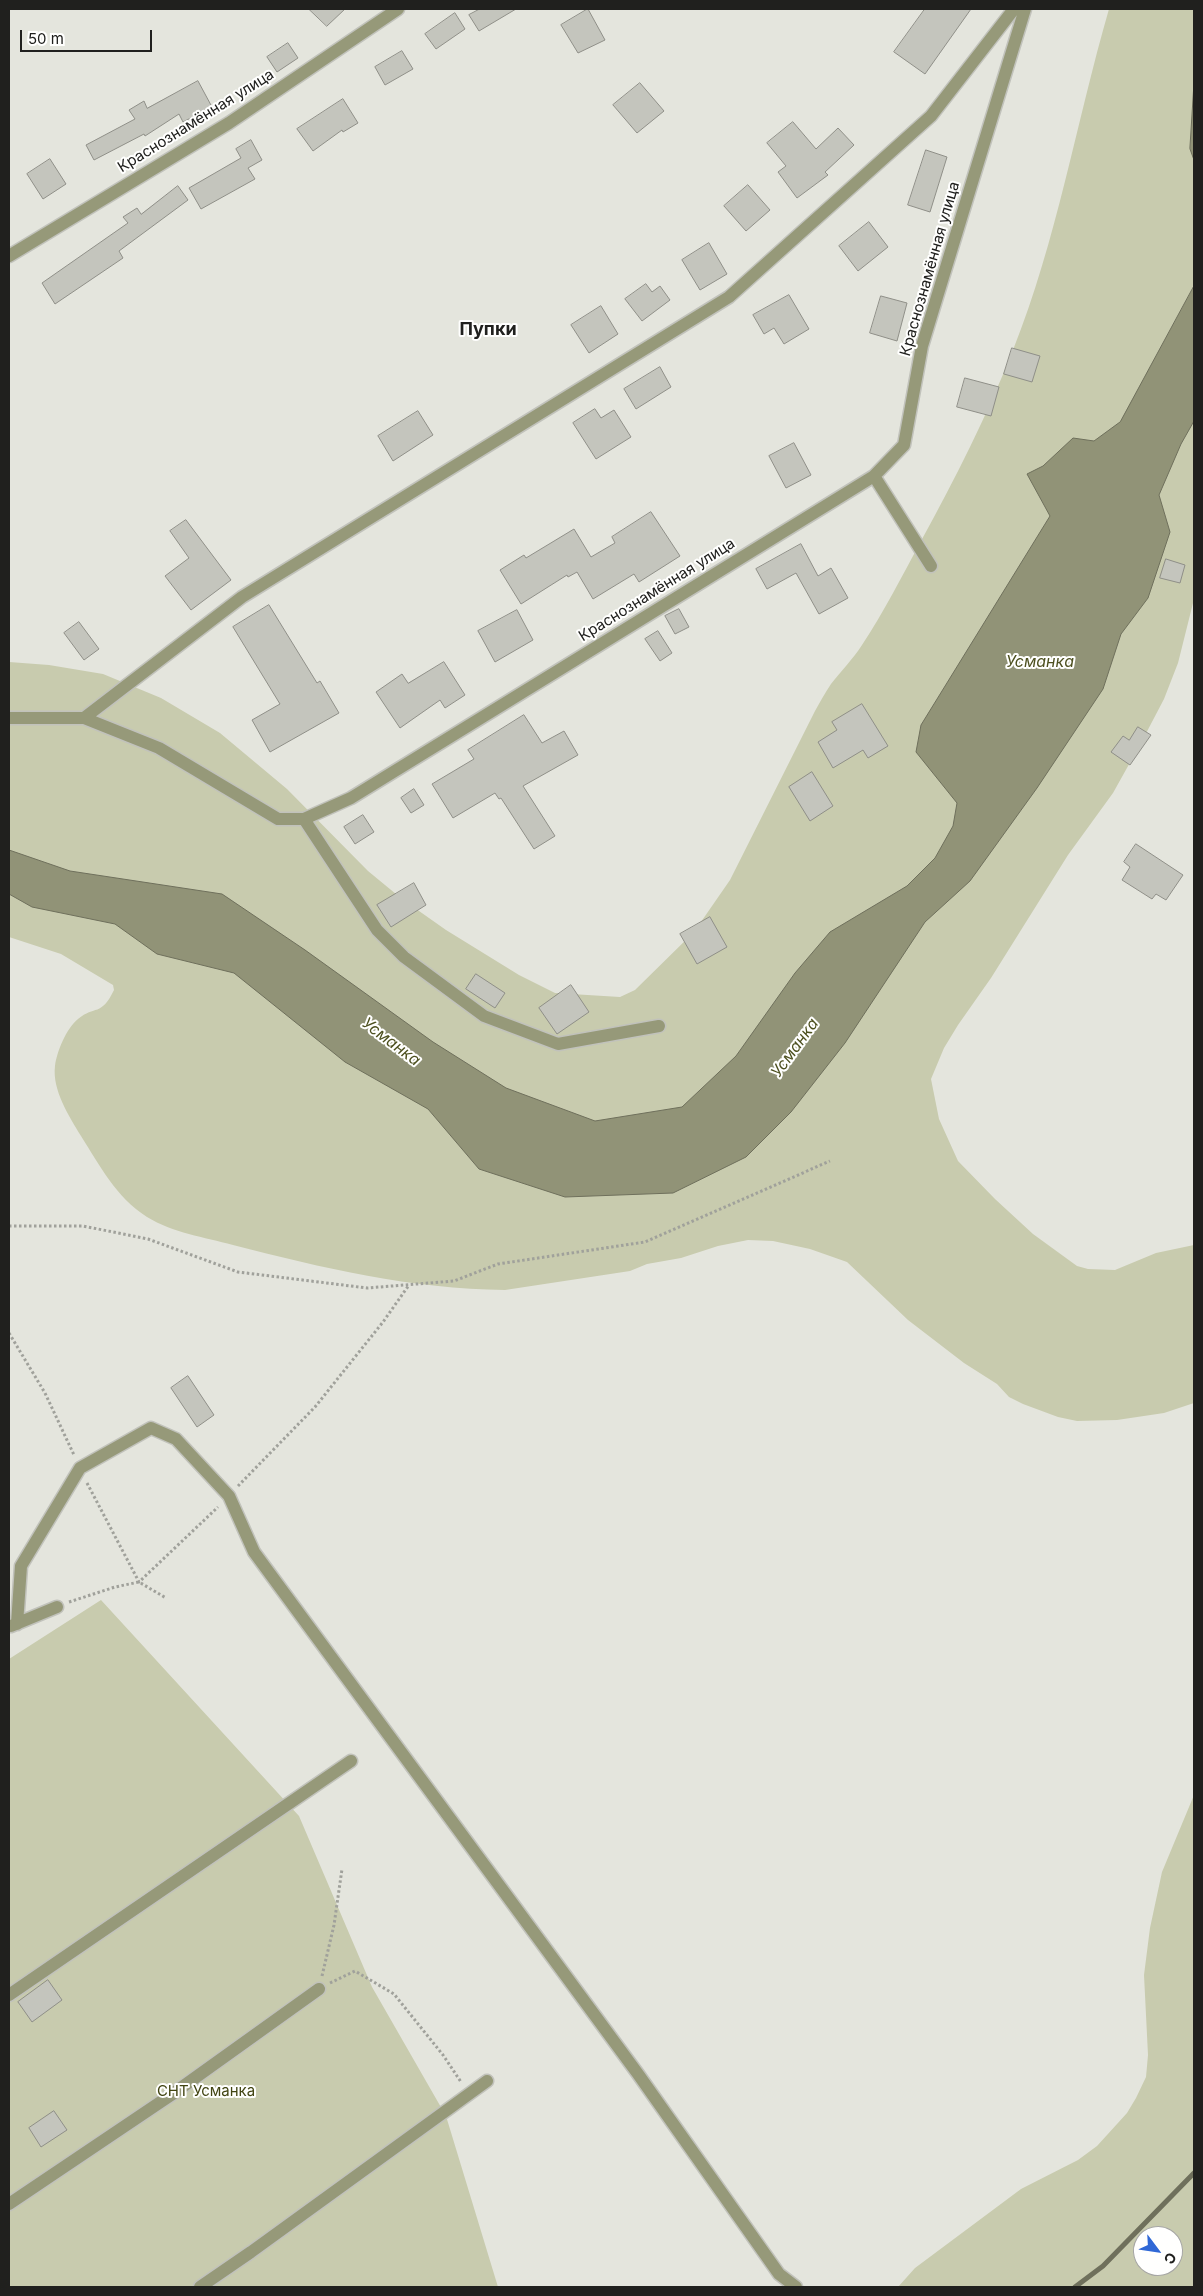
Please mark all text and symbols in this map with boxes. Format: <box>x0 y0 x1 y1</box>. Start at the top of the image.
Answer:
scale bar <box>22 20 155 52</box>
text: 50 m <box>28 29 64 48</box>
street label: Краснознамённая улица <box>115 66 277 176</box>
street label: Краснознамённая улица <box>896 180 964 358</box>
district label: Пупки <box>459 319 517 341</box>
street label: Краснознамённая улица <box>576 535 738 645</box>
water label: Усманка <box>1006 652 1074 672</box>
water label: Усманка <box>358 1014 424 1070</box>
water label: Усманка <box>767 1015 823 1081</box>
park label: СНТ Усманка <box>157 2082 255 2100</box>
north arrow <box>1133 2226 1183 2276</box>
text: С <box>1160 2250 1180 2267</box>

